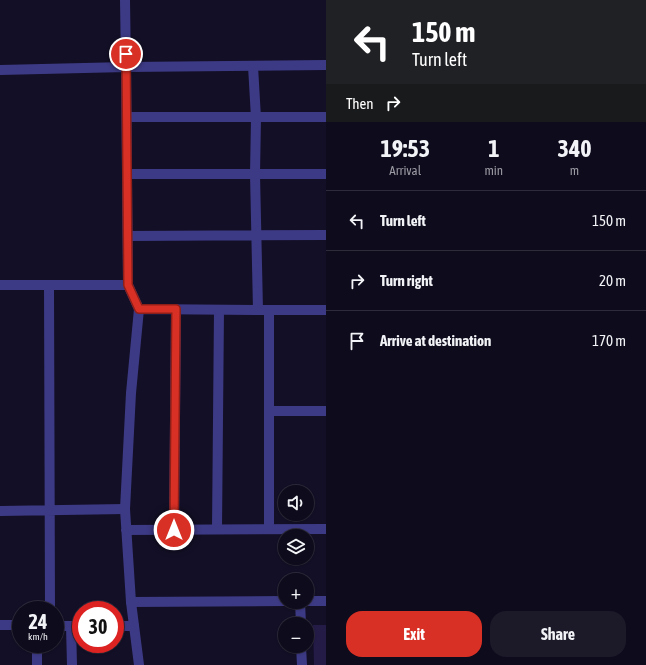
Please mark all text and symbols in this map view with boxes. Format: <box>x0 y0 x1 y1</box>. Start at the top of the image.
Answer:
icon: left <box>346 16 398 68</box>
text: 150 m <box>412 16 475 48</box>
pin <box>109 37 143 71</box>
icon: arrive <box>115 43 137 65</box>
text: Turn left <box>412 49 467 70</box>
icon: right <box>382 92 404 114</box>
text: Then <box>346 95 374 112</box>
text: 19:53 <box>381 135 430 162</box>
text: 1 <box>488 135 499 162</box>
text: 340 <box>558 135 591 162</box>
text: Arrival <box>389 163 421 178</box>
text: min <box>484 163 503 178</box>
text: m <box>570 163 579 178</box>
icon: left <box>346 210 368 232</box>
text: Turn left <box>380 212 426 229</box>
text: 150 m <box>592 212 626 229</box>
icon: right <box>346 270 368 292</box>
text: Turn right <box>380 272 433 289</box>
text: 20 m <box>599 272 626 289</box>
icon: arrive <box>346 330 368 352</box>
text: Arrive at destination <box>380 332 491 349</box>
text: 170 m <box>592 332 626 349</box>
map controls <box>278 485 314 653</box>
button: sound <box>278 485 314 521</box>
position arrow <box>153 509 195 551</box>
button: layers <box>278 529 314 565</box>
button: + <box>278 573 314 609</box>
speed limit sign: 30 <box>72 601 124 653</box>
text: 24 <box>29 610 47 633</box>
button: Exit <box>346 611 482 657</box>
button: Share <box>490 611 626 657</box>
button: − <box>278 617 314 653</box>
text: km/h <box>28 631 48 642</box>

